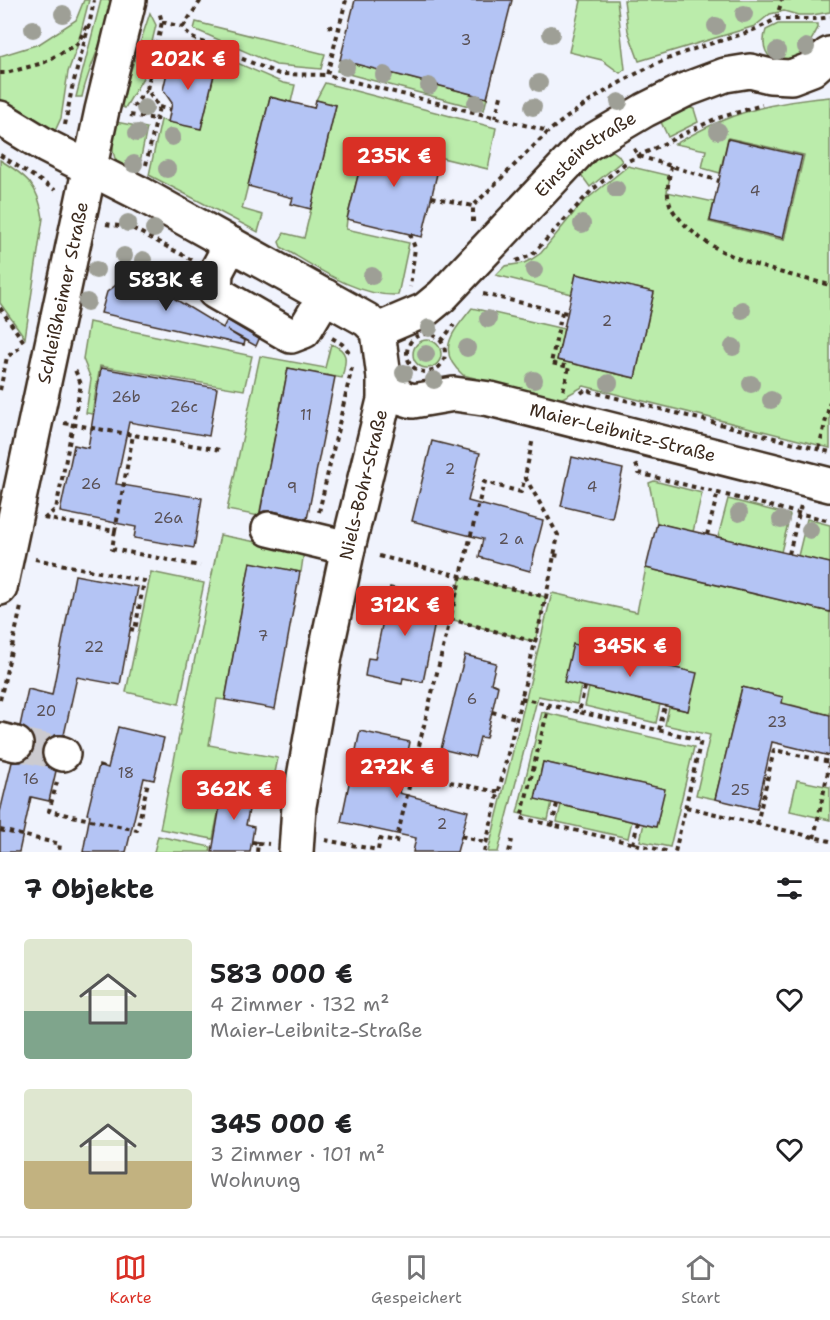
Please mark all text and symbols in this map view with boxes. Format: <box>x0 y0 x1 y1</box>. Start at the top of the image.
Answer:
house number: 3 <box>461 30 471 50</box>
pin: 202K € <box>139 40 237 91</box>
text: 202K € <box>150 46 226 72</box>
street label: Einsteinstraße <box>529 106 640 203</box>
pin: 235K € <box>345 137 443 188</box>
text: 235K € <box>357 143 431 169</box>
house number: 4 <box>750 181 760 201</box>
street label: Schleißheimer Straße <box>32 199 94 386</box>
pin: 583K € <box>117 261 215 312</box>
text: 583K € <box>129 267 203 293</box>
house number: 2 <box>602 311 612 331</box>
house number: 26b <box>111 387 141 407</box>
house number: 26c <box>170 397 198 417</box>
street label: Maier-Leibnitz-Straße <box>527 397 718 468</box>
house number: 11 <box>300 405 312 425</box>
street label: Niels-Bohr-Straße <box>334 407 393 562</box>
house number: 2 <box>445 459 455 479</box>
house number: 26 <box>81 474 101 494</box>
house number: 4 <box>587 477 597 497</box>
house number: 9 <box>287 478 297 498</box>
house number: 26a <box>153 508 183 528</box>
house number: 2 a <box>499 529 524 549</box>
pin: 312K € <box>356 586 454 637</box>
text: 312K € <box>370 592 440 618</box>
house number: 7 <box>258 626 268 646</box>
pin: 345K € <box>581 627 679 678</box>
text: 345K € <box>593 633 667 659</box>
house number: 22 <box>84 637 104 657</box>
house number: 6 <box>467 689 477 709</box>
house number: 20 <box>36 701 56 721</box>
house number: 23 <box>767 712 787 732</box>
pin: 272K € <box>348 748 446 799</box>
text: 272K € <box>360 754 434 780</box>
house number: 18 <box>118 763 134 783</box>
house number: 16 <box>23 769 39 789</box>
pin: 362K € <box>185 770 283 821</box>
text: 362K € <box>196 776 272 802</box>
house number: 25 <box>730 780 750 800</box>
house number: 2 <box>437 814 447 834</box>
text: 7 Objekte <box>24 871 154 906</box>
icon: filters <box>773 872 806 905</box>
text: 583 000 € <box>210 956 353 991</box>
icon: home <box>72 963 144 1035</box>
icon: heart <box>773 983 806 1016</box>
text: 4 Zimmer · 132 m² <box>210 991 390 1017</box>
text: Maier-Leibnitz-Straße <box>210 1017 422 1043</box>
text: 345 000 € <box>210 1106 352 1141</box>
icon: home <box>72 1113 144 1185</box>
icon: heart <box>773 1133 806 1166</box>
text: 3 Zimmer · 101 m² <box>210 1141 385 1167</box>
text: Wohnung <box>210 1167 301 1193</box>
tab: Karte <box>110 1251 152 1308</box>
tab: Gespeichert <box>371 1251 462 1308</box>
tab: Start <box>681 1251 720 1308</box>

